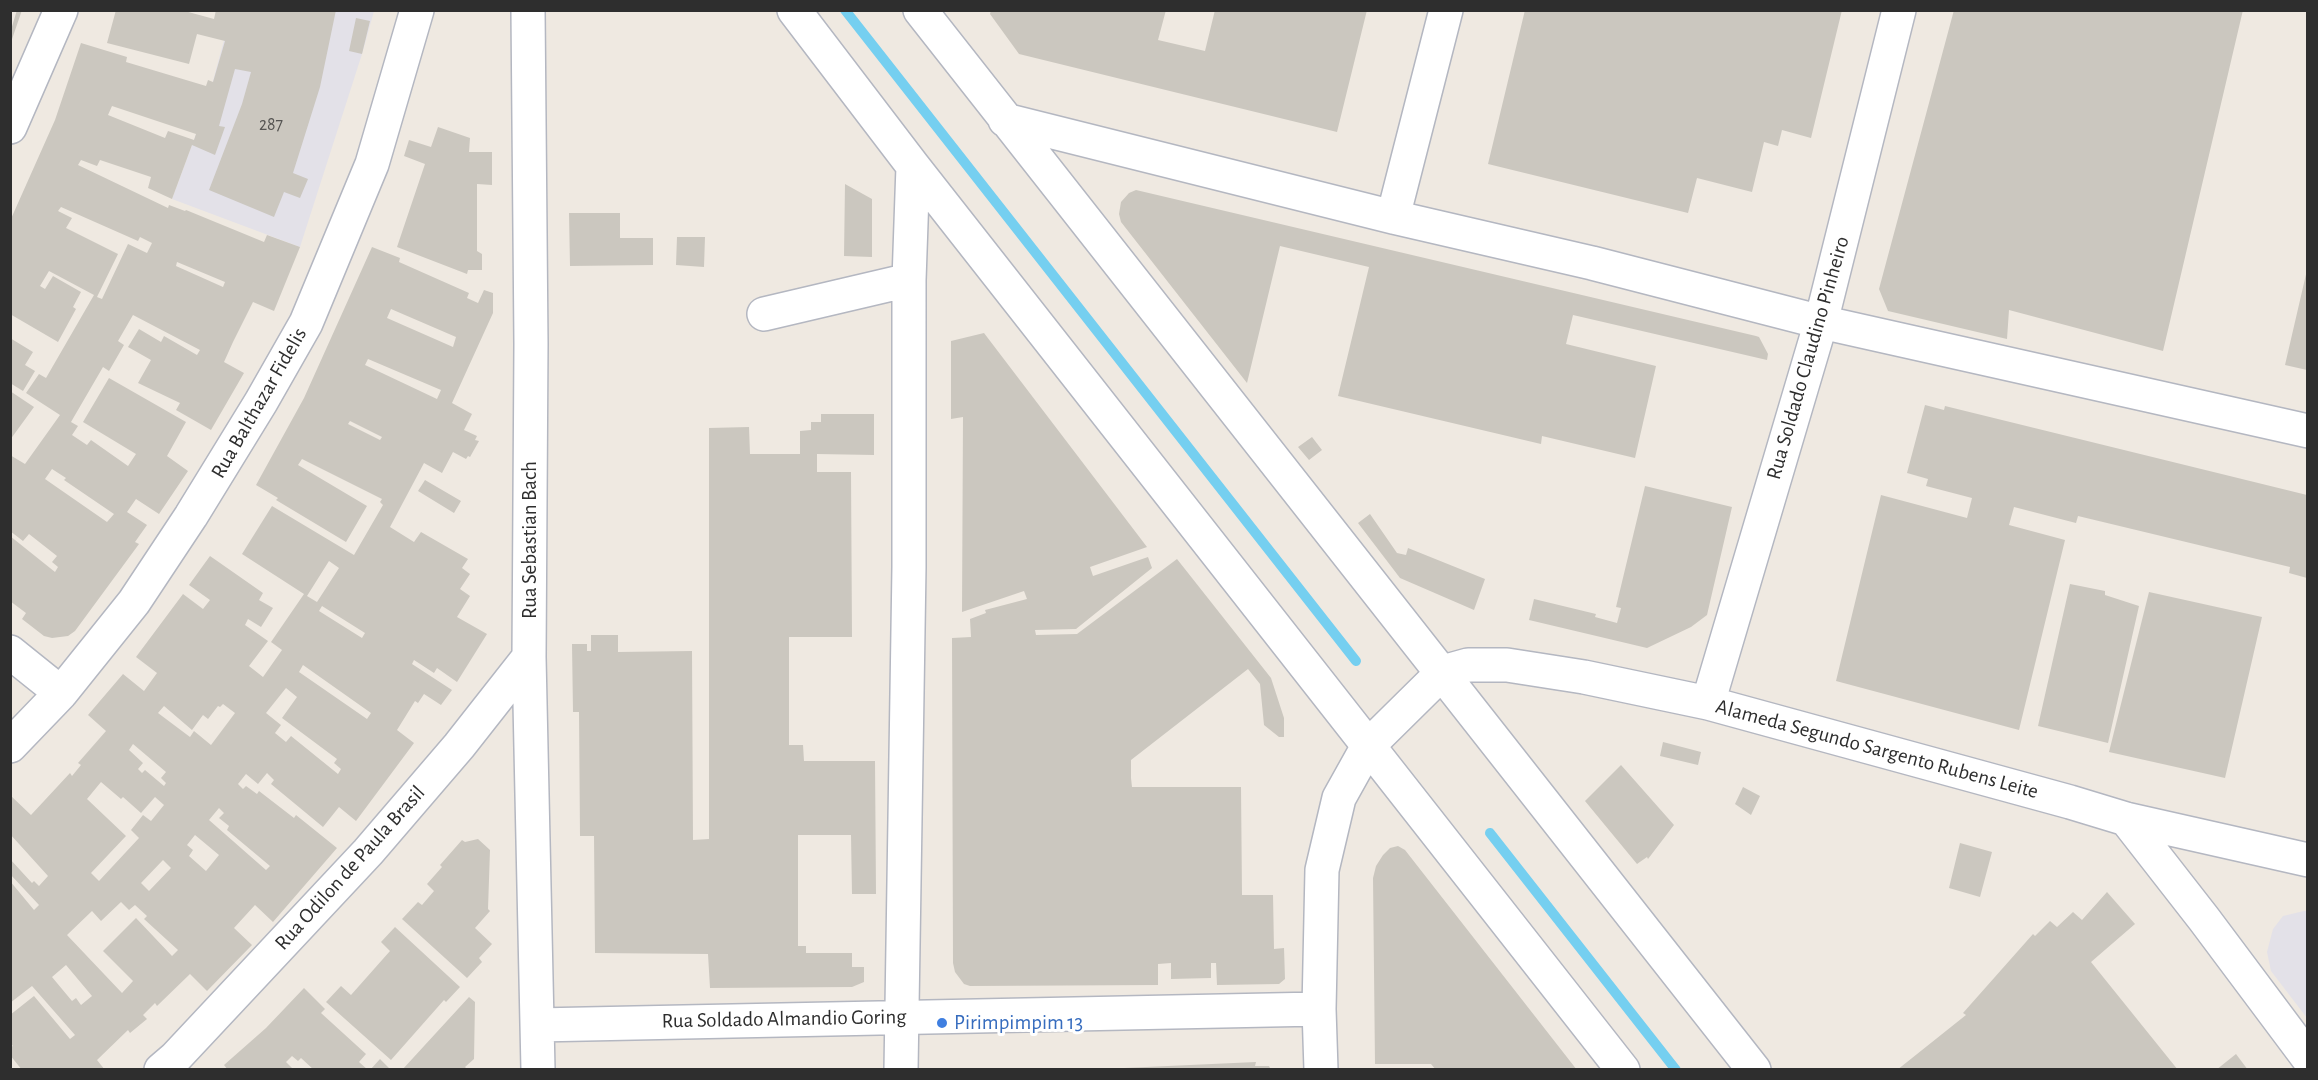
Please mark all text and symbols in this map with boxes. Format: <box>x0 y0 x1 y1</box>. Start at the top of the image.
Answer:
house number: 287 <box>259 114 283 136</box>
street label: Rua Soldado Claudino Pinheiro <box>1761 233 1855 483</box>
street label: Rua Balthazar Fidelis <box>206 323 312 483</box>
street label: Rua Sebastian Bach <box>517 461 543 619</box>
street label: Alameda Segundo Sargento Rubens Leite <box>1713 694 2041 804</box>
street label: Rua Odilon de Paula Brasil <box>270 781 430 955</box>
street label: Rua Soldado Almandio Goring <box>661 1004 907 1034</box>
place label: Pirimpimpim 13 <box>954 1010 1083 1036</box>
marker: Pirimpimpim 13 <box>935 1016 949 1030</box>

